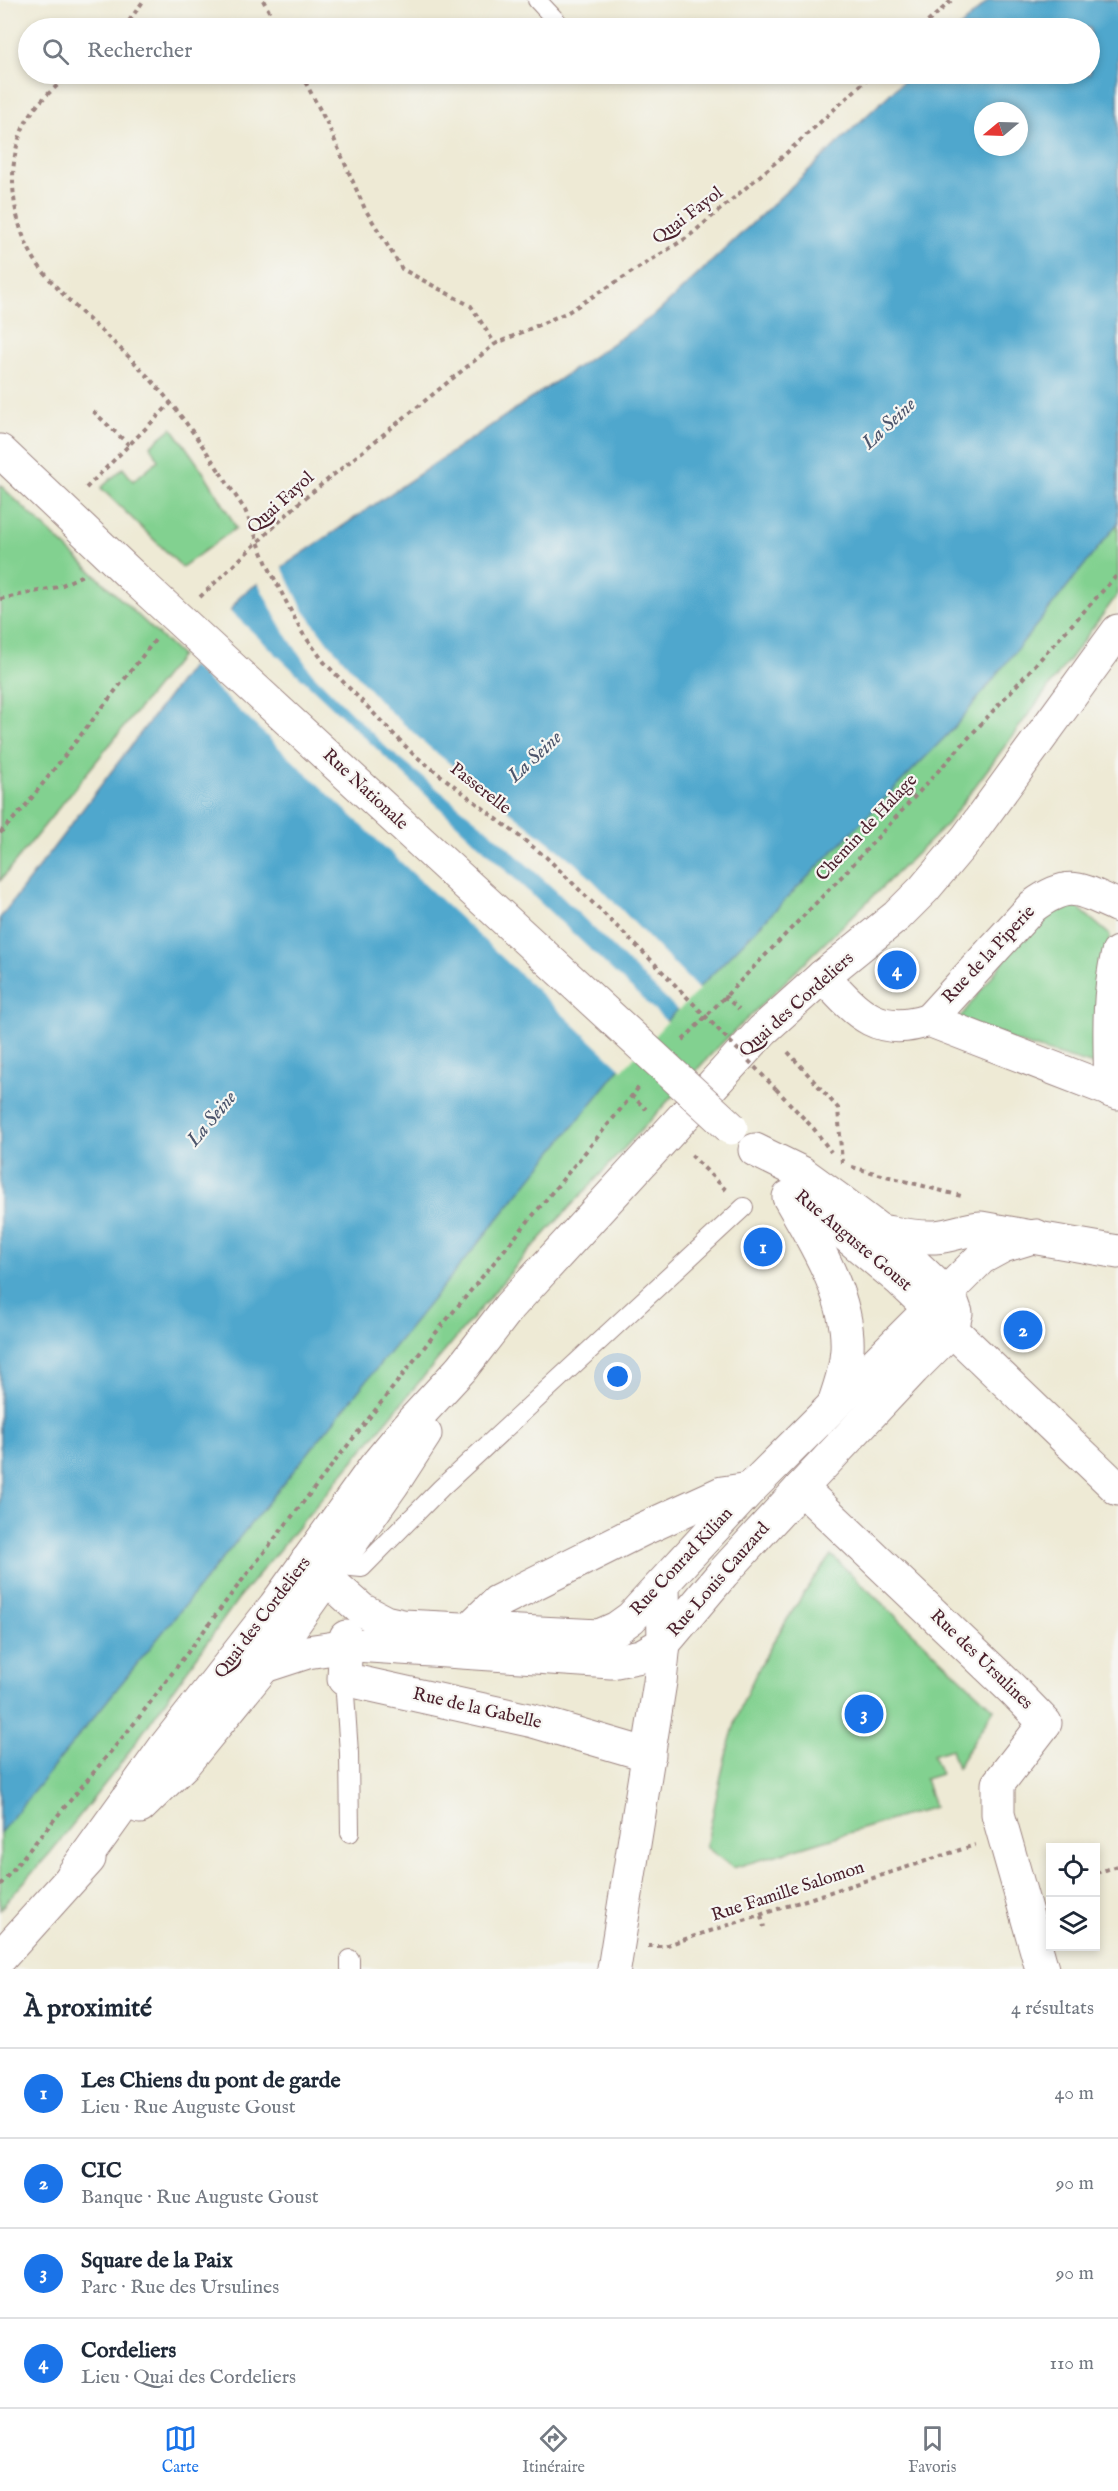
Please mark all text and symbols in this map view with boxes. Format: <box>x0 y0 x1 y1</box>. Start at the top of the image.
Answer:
search box <box>18 18 1100 84</box>
icon: search <box>39 35 72 68</box>
text: Rechercher <box>87 37 192 65</box>
north arrow <box>974 102 1028 156</box>
street label: Quai Fayol <box>648 182 728 250</box>
water label: La Seine <box>856 392 922 456</box>
street label: Quai Fayol <box>243 467 319 539</box>
water label: La Seine <box>502 725 568 789</box>
street label: Rue Nationale <box>317 744 413 836</box>
street label: Passerelle <box>445 758 515 820</box>
street label: Chemin de Halage <box>811 769 923 887</box>
street label: Rue de la Piperie <box>938 901 1040 1009</box>
street label: Quai des Cordeliers <box>735 947 859 1063</box>
pin: 4 <box>878 948 916 992</box>
water label: La Seine <box>181 1086 243 1153</box>
street label: Rue Auguste Goust <box>790 1185 916 1297</box>
pin: 1 <box>744 1224 783 1270</box>
pin: 2 <box>1004 1308 1042 1352</box>
your location <box>603 1362 632 1391</box>
street label: Rue Conrad Kilian <box>626 1503 738 1621</box>
street label: Rue Louis Cauzard <box>663 1518 775 1642</box>
street label: Quai des Cordeliers <box>210 1553 316 1683</box>
street label: Rue des Ursulines <box>925 1605 1037 1715</box>
street label: Rue de la Gabelle <box>410 1683 544 1735</box>
pin: 3 <box>844 1692 884 1736</box>
map controls <box>1046 1843 1100 1951</box>
button: locate <box>1046 1843 1100 1897</box>
street label: Rue Famille Salomon <box>709 1856 868 1928</box>
button: layers <box>1046 1897 1100 1951</box>
text: À proximité <box>24 1992 152 2025</box>
text: 4 résultats <box>1011 1996 1094 2021</box>
text: Les Chiens du pont de garde <box>81 2067 341 2095</box>
text: 1 <box>40 2081 47 2106</box>
text: 40 m <box>1055 2081 1094 2106</box>
text: Lieu · Rue Auguste Goust <box>81 2095 296 2120</box>
text: CIC <box>81 2157 122 2185</box>
text: 2 <box>39 2171 48 2196</box>
text: 90 m <box>1056 2171 1094 2196</box>
text: Banque · Rue Auguste Goust <box>81 2185 319 2210</box>
text: Square de la Paix <box>81 2247 233 2275</box>
text: 3 <box>40 2261 47 2286</box>
text: 90 m <box>1056 2261 1094 2286</box>
text: Parc · Rue des Ursulines <box>81 2275 279 2300</box>
text: Cordeliers <box>81 2337 176 2365</box>
text: 4 <box>39 2351 48 2376</box>
text: 110 m <box>1050 2351 1094 2376</box>
text: Lieu · Quai des Cordeliers <box>81 2365 296 2390</box>
tab: Carte <box>162 2422 199 2478</box>
tab: Itinéraire <box>522 2422 585 2478</box>
tab: Favoris <box>908 2422 956 2478</box>

